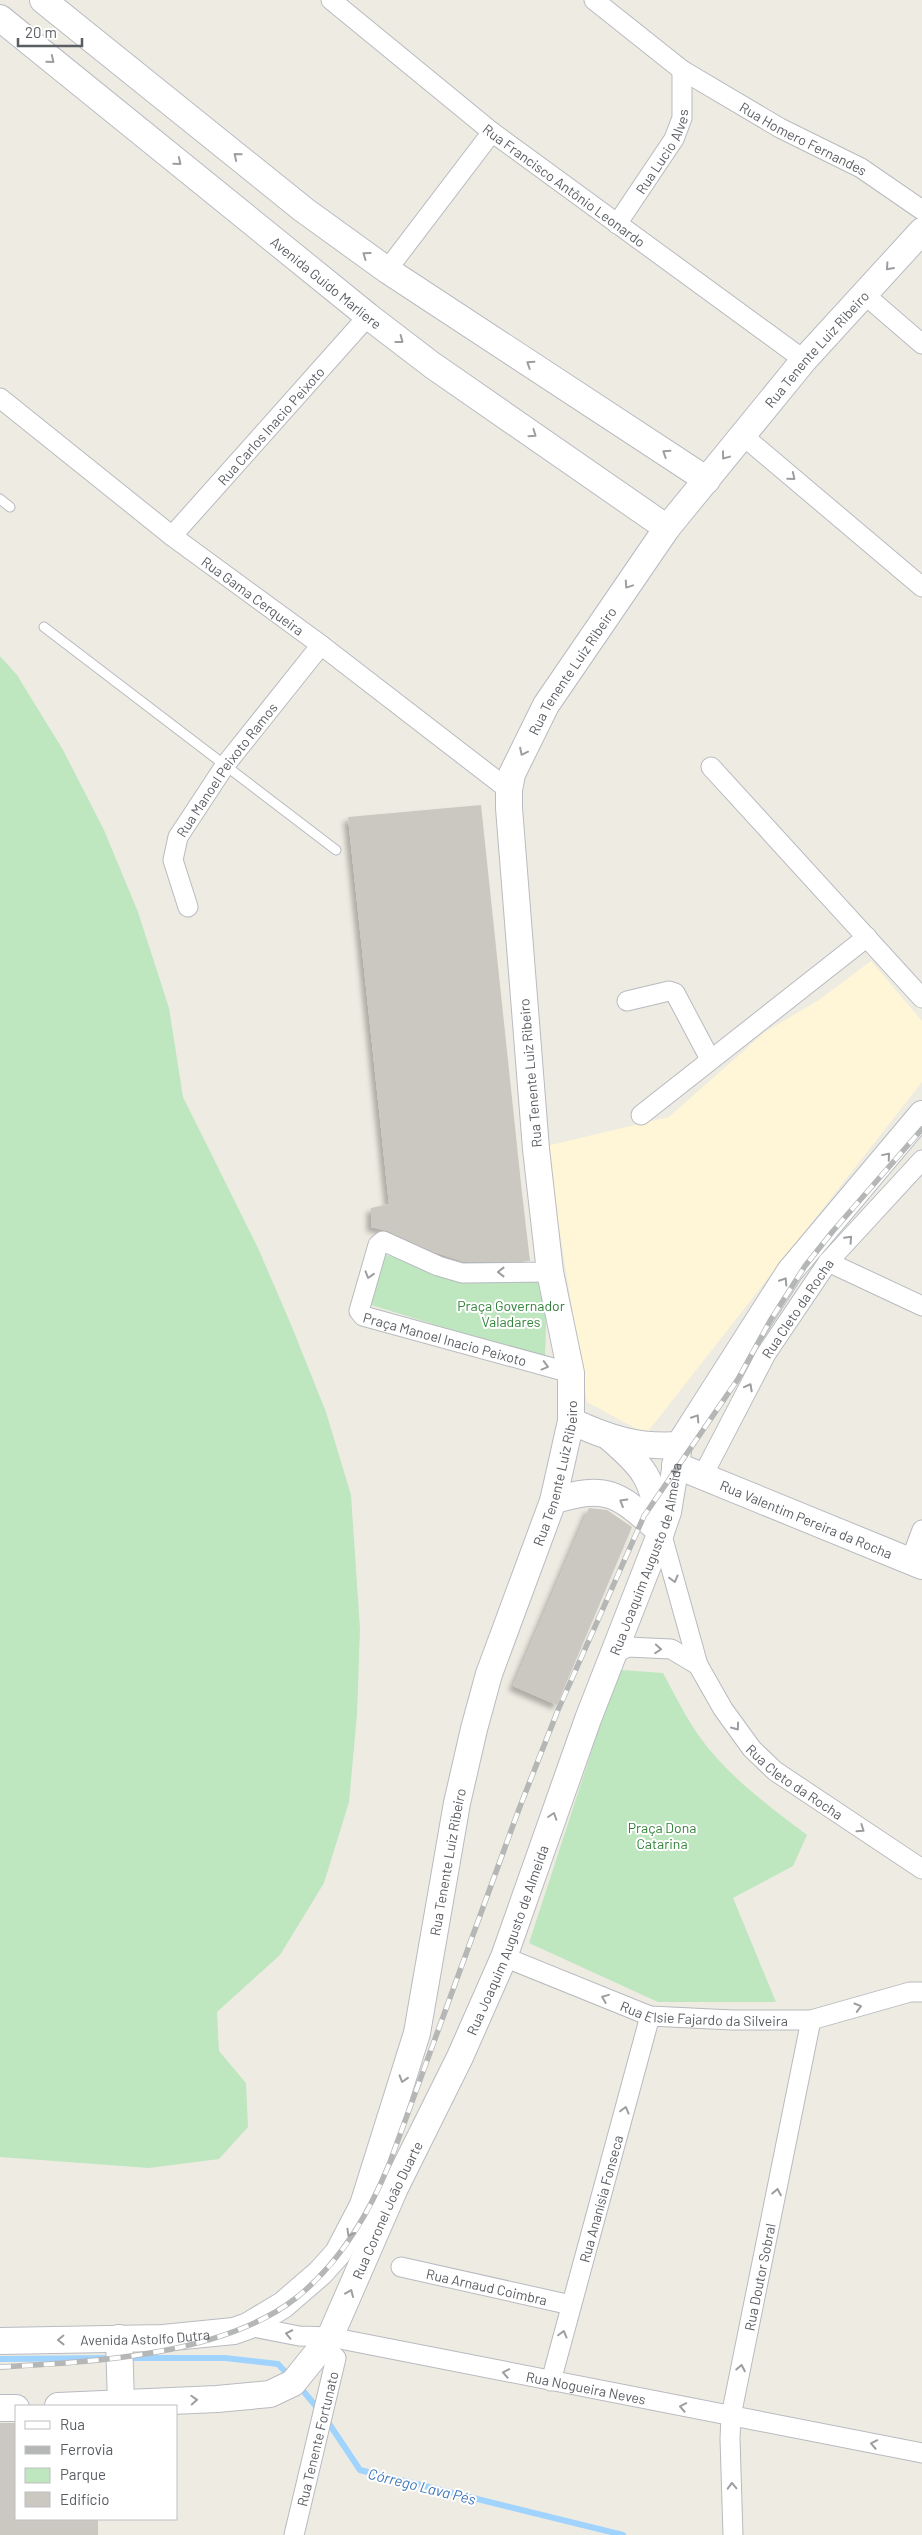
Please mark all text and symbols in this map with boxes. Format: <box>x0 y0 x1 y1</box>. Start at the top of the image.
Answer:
scale bar <box>18 15 81 47</box>
text: 20 m <box>25 23 57 41</box>
one-way arrow <box>46 54 55 63</box>
street label: Rua Homero Fernandes <box>737 98 871 179</box>
street label: Rua Lucio Alves <box>631 109 691 197</box>
street label: Rua Francisco Antônio Leonardo <box>480 120 649 250</box>
one-way arrow <box>234 153 243 161</box>
one-way arrow <box>172 157 181 166</box>
street label: Avenida Guido Marliere <box>268 232 385 332</box>
one-way arrow <box>362 252 372 261</box>
one-way arrow <box>886 261 895 270</box>
street label: Rua Tenente Luiz Ribeiro <box>761 287 872 411</box>
one-way arrow <box>394 335 403 343</box>
one-way arrow <box>527 361 536 370</box>
street label: Rua Carlos Inacio Peixoto <box>213 363 327 488</box>
one-way arrow <box>527 428 536 437</box>
one-way arrow <box>663 450 672 459</box>
one-way arrow <box>723 450 731 459</box>
one-way arrow <box>786 472 795 480</box>
street label: Rua Gama Cerqueira <box>199 552 308 638</box>
one-way arrow <box>625 580 634 589</box>
street label: Rua Tenente Luiz Ribeiro <box>524 603 619 738</box>
street label: Rua Manoel Peixoto Ramos <box>172 699 281 840</box>
one-way arrow <box>519 747 529 756</box>
street label: Rua Tenente Luiz Ribeiro <box>515 998 545 1148</box>
one-way arrow <box>882 1152 891 1161</box>
one-way arrow <box>843 1235 852 1244</box>
street label: Rua Cleto da Rocha <box>757 1255 836 1361</box>
one-way arrow <box>497 1267 505 1278</box>
one-way arrow <box>365 1271 375 1279</box>
one-way arrow <box>778 1278 787 1287</box>
park label: Praça Governador Valadares <box>457 1297 565 1330</box>
street label: Praça Manoel Inacio Peixoto <box>361 1308 529 1369</box>
one-way arrow <box>541 1361 549 1371</box>
one-way arrow <box>743 1384 753 1393</box>
street label: Rua Tenente Luiz Ribeiro <box>529 1400 580 1548</box>
one-way arrow <box>690 1414 700 1423</box>
street label: Rua Joaquim Augusto de Almeida <box>605 1461 684 1657</box>
street label: Rua Valentim Pereira da Rocha <box>718 1476 895 1562</box>
one-way arrow <box>620 1498 629 1508</box>
one-way arrow <box>668 1574 679 1583</box>
one-way arrow <box>654 1643 662 1654</box>
one-way arrow <box>730 1721 739 1731</box>
street label: Rua Cleto da Rocha <box>743 1740 846 1823</box>
street label: Rua Tenente Luiz Ribeiro <box>426 1786 469 1937</box>
one-way arrow <box>547 1812 557 1820</box>
park label: Praça Dona Catarina <box>628 1819 696 1852</box>
one-way arrow <box>855 1823 865 1832</box>
street label: Rua Joaquim Augusto de Almeida <box>462 1843 551 2037</box>
one-way arrow <box>601 1993 610 2004</box>
street label: Rua Elsie Fajardo da Silveira <box>618 1996 788 2029</box>
one-way arrow <box>854 2002 862 2012</box>
one-way arrow <box>398 2075 408 2083</box>
one-way arrow <box>619 2106 629 2114</box>
street label: Rua Ananísia Fonseca <box>575 2133 626 2264</box>
street label: Rua Coronel João Duarte <box>348 2138 425 2282</box>
one-way arrow <box>771 2188 781 2196</box>
street label: Rua Doutor Sobral <box>740 2222 778 2332</box>
one-way arrow <box>346 2227 356 2236</box>
street label: Rua Arnaud Coimbra <box>425 2264 549 2308</box>
one-way arrow <box>343 2289 354 2298</box>
street label: Avenida Astolfo Dutra <box>80 2325 211 2348</box>
one-way arrow <box>284 2329 293 2340</box>
one-way arrow <box>558 2331 568 2339</box>
one-way arrow <box>56 2335 64 2345</box>
one-way arrow <box>735 2364 745 2373</box>
street label: Rua Nogueira Neves <box>525 2367 648 2407</box>
one-way arrow <box>502 2368 511 2378</box>
street label: Rua Tenente Fortunato <box>293 2369 341 2508</box>
one-way arrow <box>190 2395 198 2406</box>
one-way arrow <box>679 2402 688 2413</box>
legend <box>15 2405 178 2520</box>
text: Rua <box>60 2415 85 2433</box>
one-way arrow <box>870 2439 879 2449</box>
text: Ferrovia <box>60 2440 113 2458</box>
water label: Córrego Lava Pés <box>366 2464 478 2508</box>
text: Parque <box>60 2465 106 2483</box>
one-way arrow <box>726 2482 737 2490</box>
text: Edifício <box>60 2490 109 2508</box>

